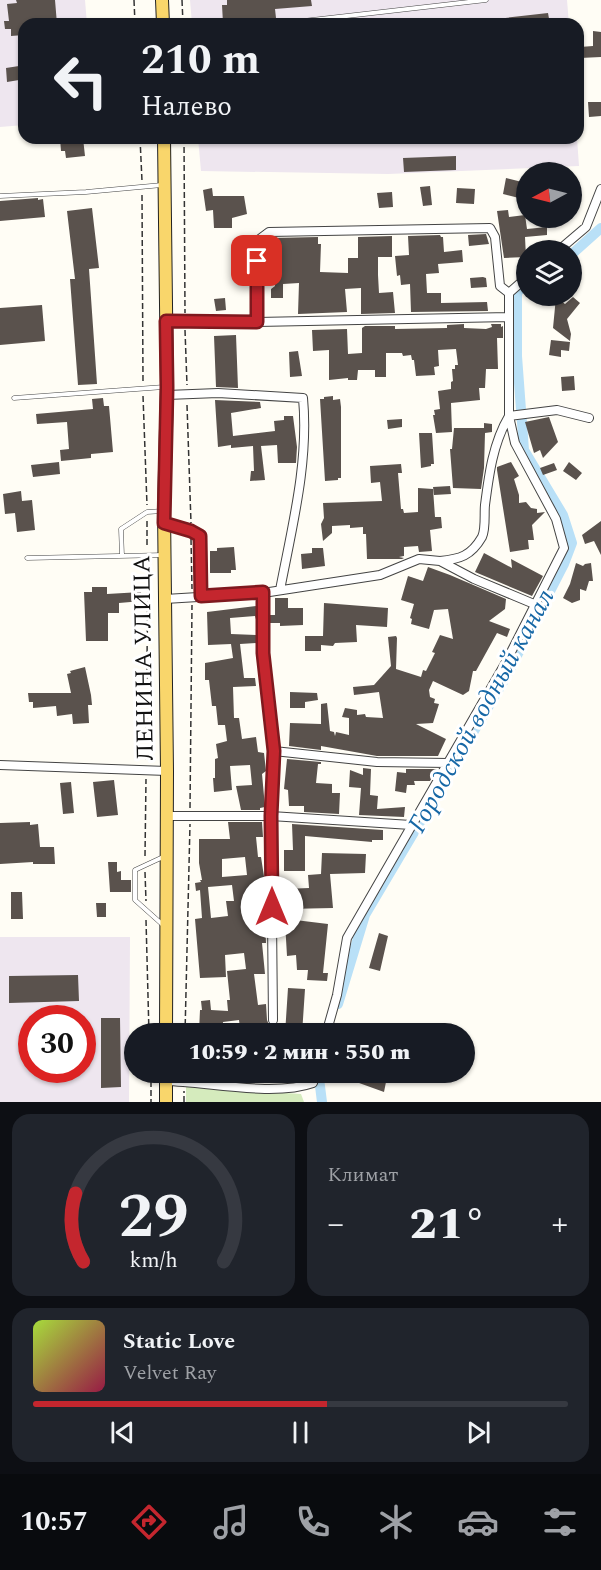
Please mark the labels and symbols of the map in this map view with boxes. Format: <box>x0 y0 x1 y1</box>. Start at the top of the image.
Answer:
north arrow <box>516 162 582 228</box>
pin <box>231 235 282 286</box>
street label: ЛЕНИНА УЛИЦА <box>124 555 164 761</box>
water label: Городской водный канал <box>397 581 565 840</box>
position arrow <box>240 875 304 939</box>
speed limit sign: 30 <box>18 1005 96 1083</box>

